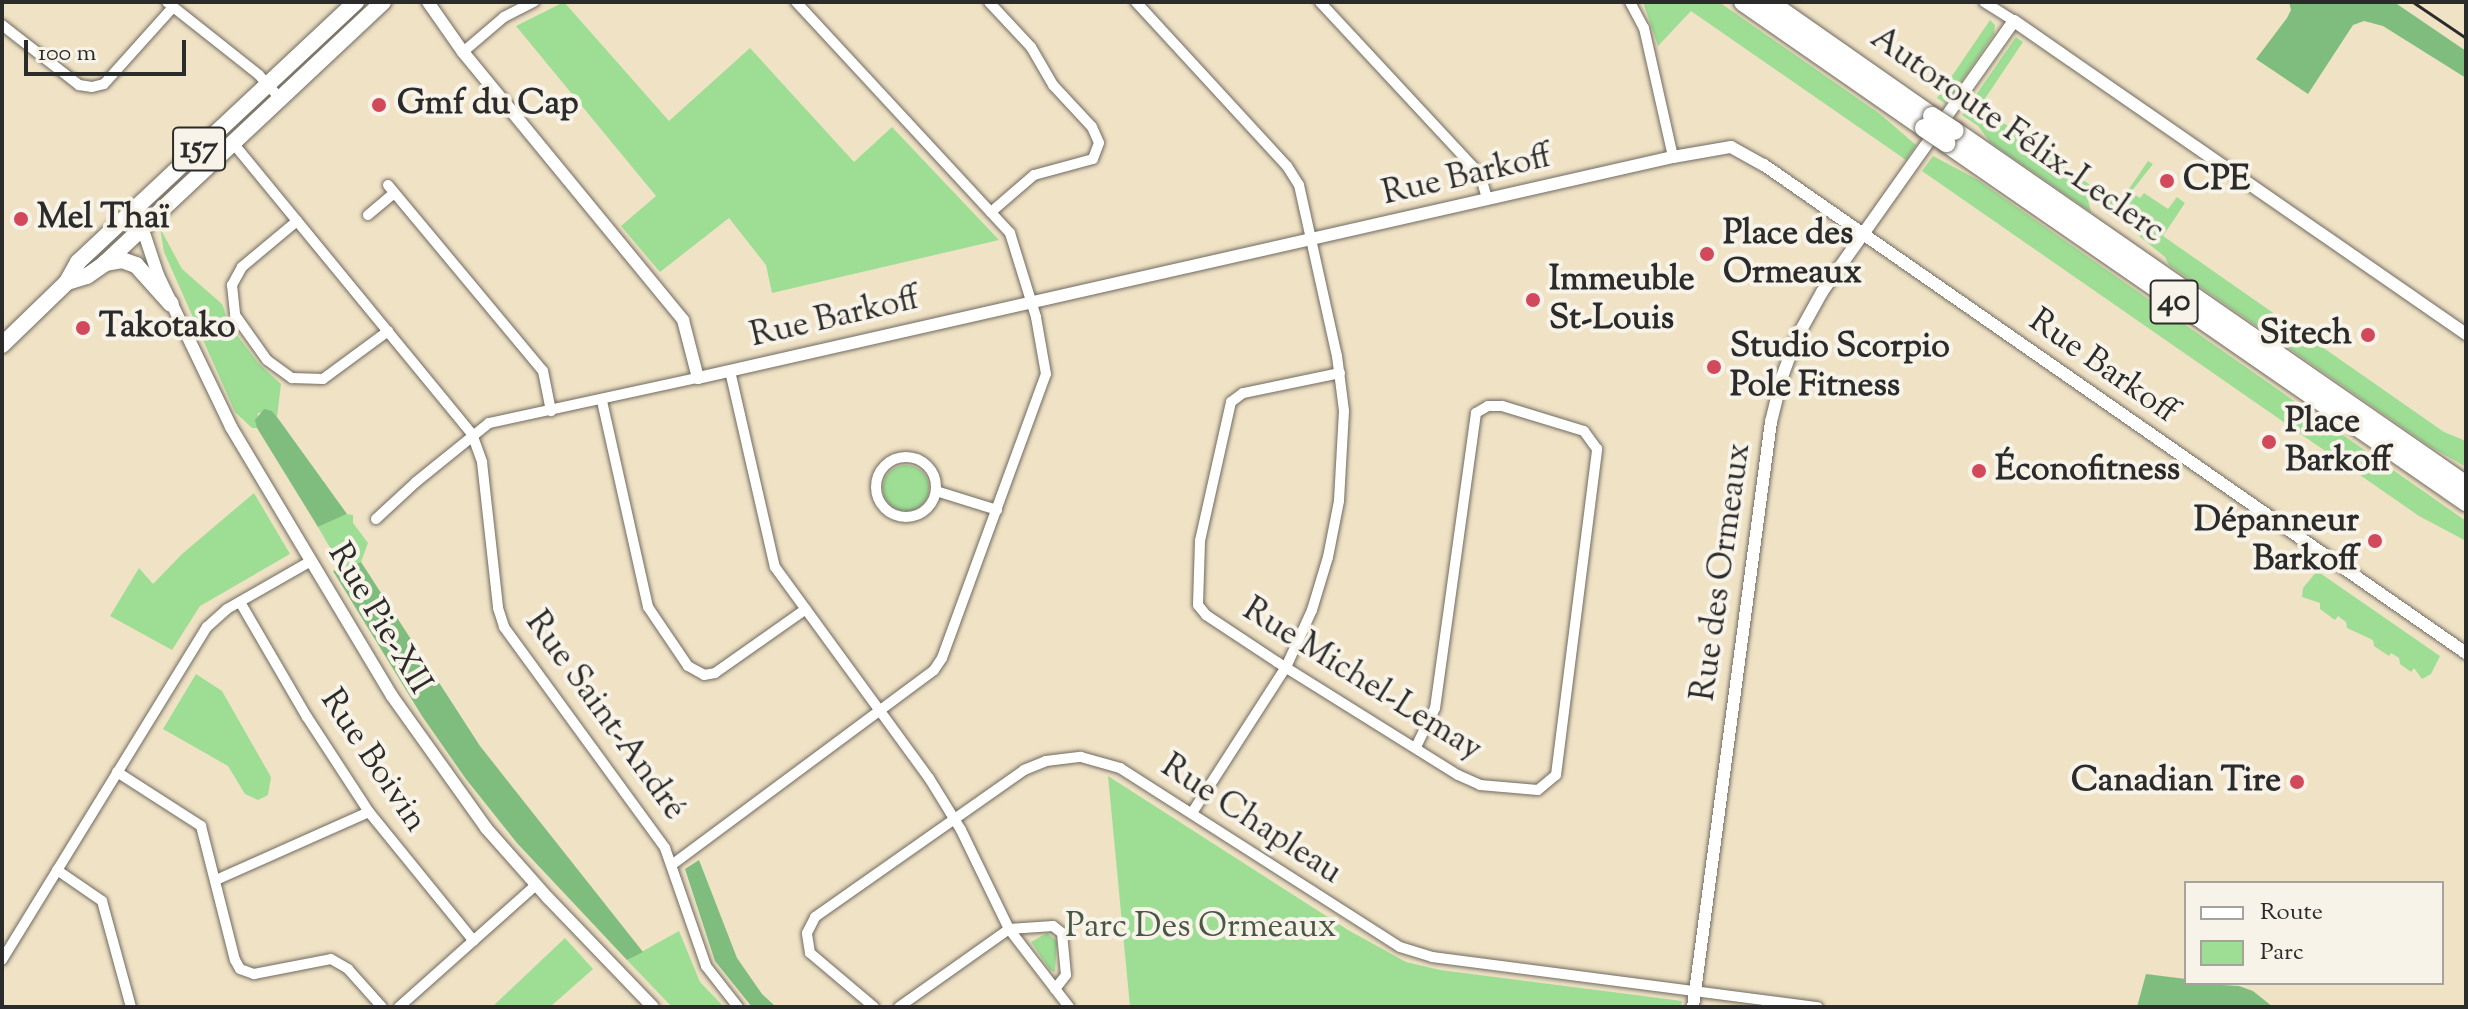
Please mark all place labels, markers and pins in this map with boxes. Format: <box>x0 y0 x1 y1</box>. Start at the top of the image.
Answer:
place label: Gmf du Cap <box>397 85 579 125</box>
marker: Gmf du Cap <box>368 94 390 116</box>
place label: CPE <box>2183 161 2250 201</box>
marker: CPE <box>2158 172 2176 190</box>
place label: Mel Thaï <box>37 199 169 239</box>
marker: Mel Thaï <box>12 210 30 228</box>
place label: Place des Ormeaux <box>1723 214 1862 294</box>
marker: Place des Ormeaux <box>1698 245 1716 263</box>
place label: Immeuble St-Louis <box>1549 260 1695 340</box>
marker: Immeuble St-Louis <box>1524 291 1542 309</box>
place label: Takotako <box>99 308 236 348</box>
place label: Sitech <box>2260 315 2352 355</box>
marker: Takotako <box>74 319 92 337</box>
marker: Sitech <box>2359 326 2377 344</box>
place label: Studio Scorpio Pole Fitness <box>1730 327 1950 406</box>
marker: Studio Scorpio Pole Fitness <box>1705 358 1723 376</box>
place label: Place Barkoff <box>2285 402 2391 482</box>
marker: Place Barkoff <box>2260 433 2278 451</box>
place label: Éconofitness <box>1995 451 2180 491</box>
marker: Éconofitness <box>1970 462 1988 480</box>
place label: Dépanneur Barkoff <box>2194 501 2359 580</box>
marker: Dépanneur Barkoff <box>2366 532 2384 550</box>
place label: Canadian Tire <box>2071 762 2281 802</box>
marker: Canadian Tire <box>2288 773 2306 791</box>

